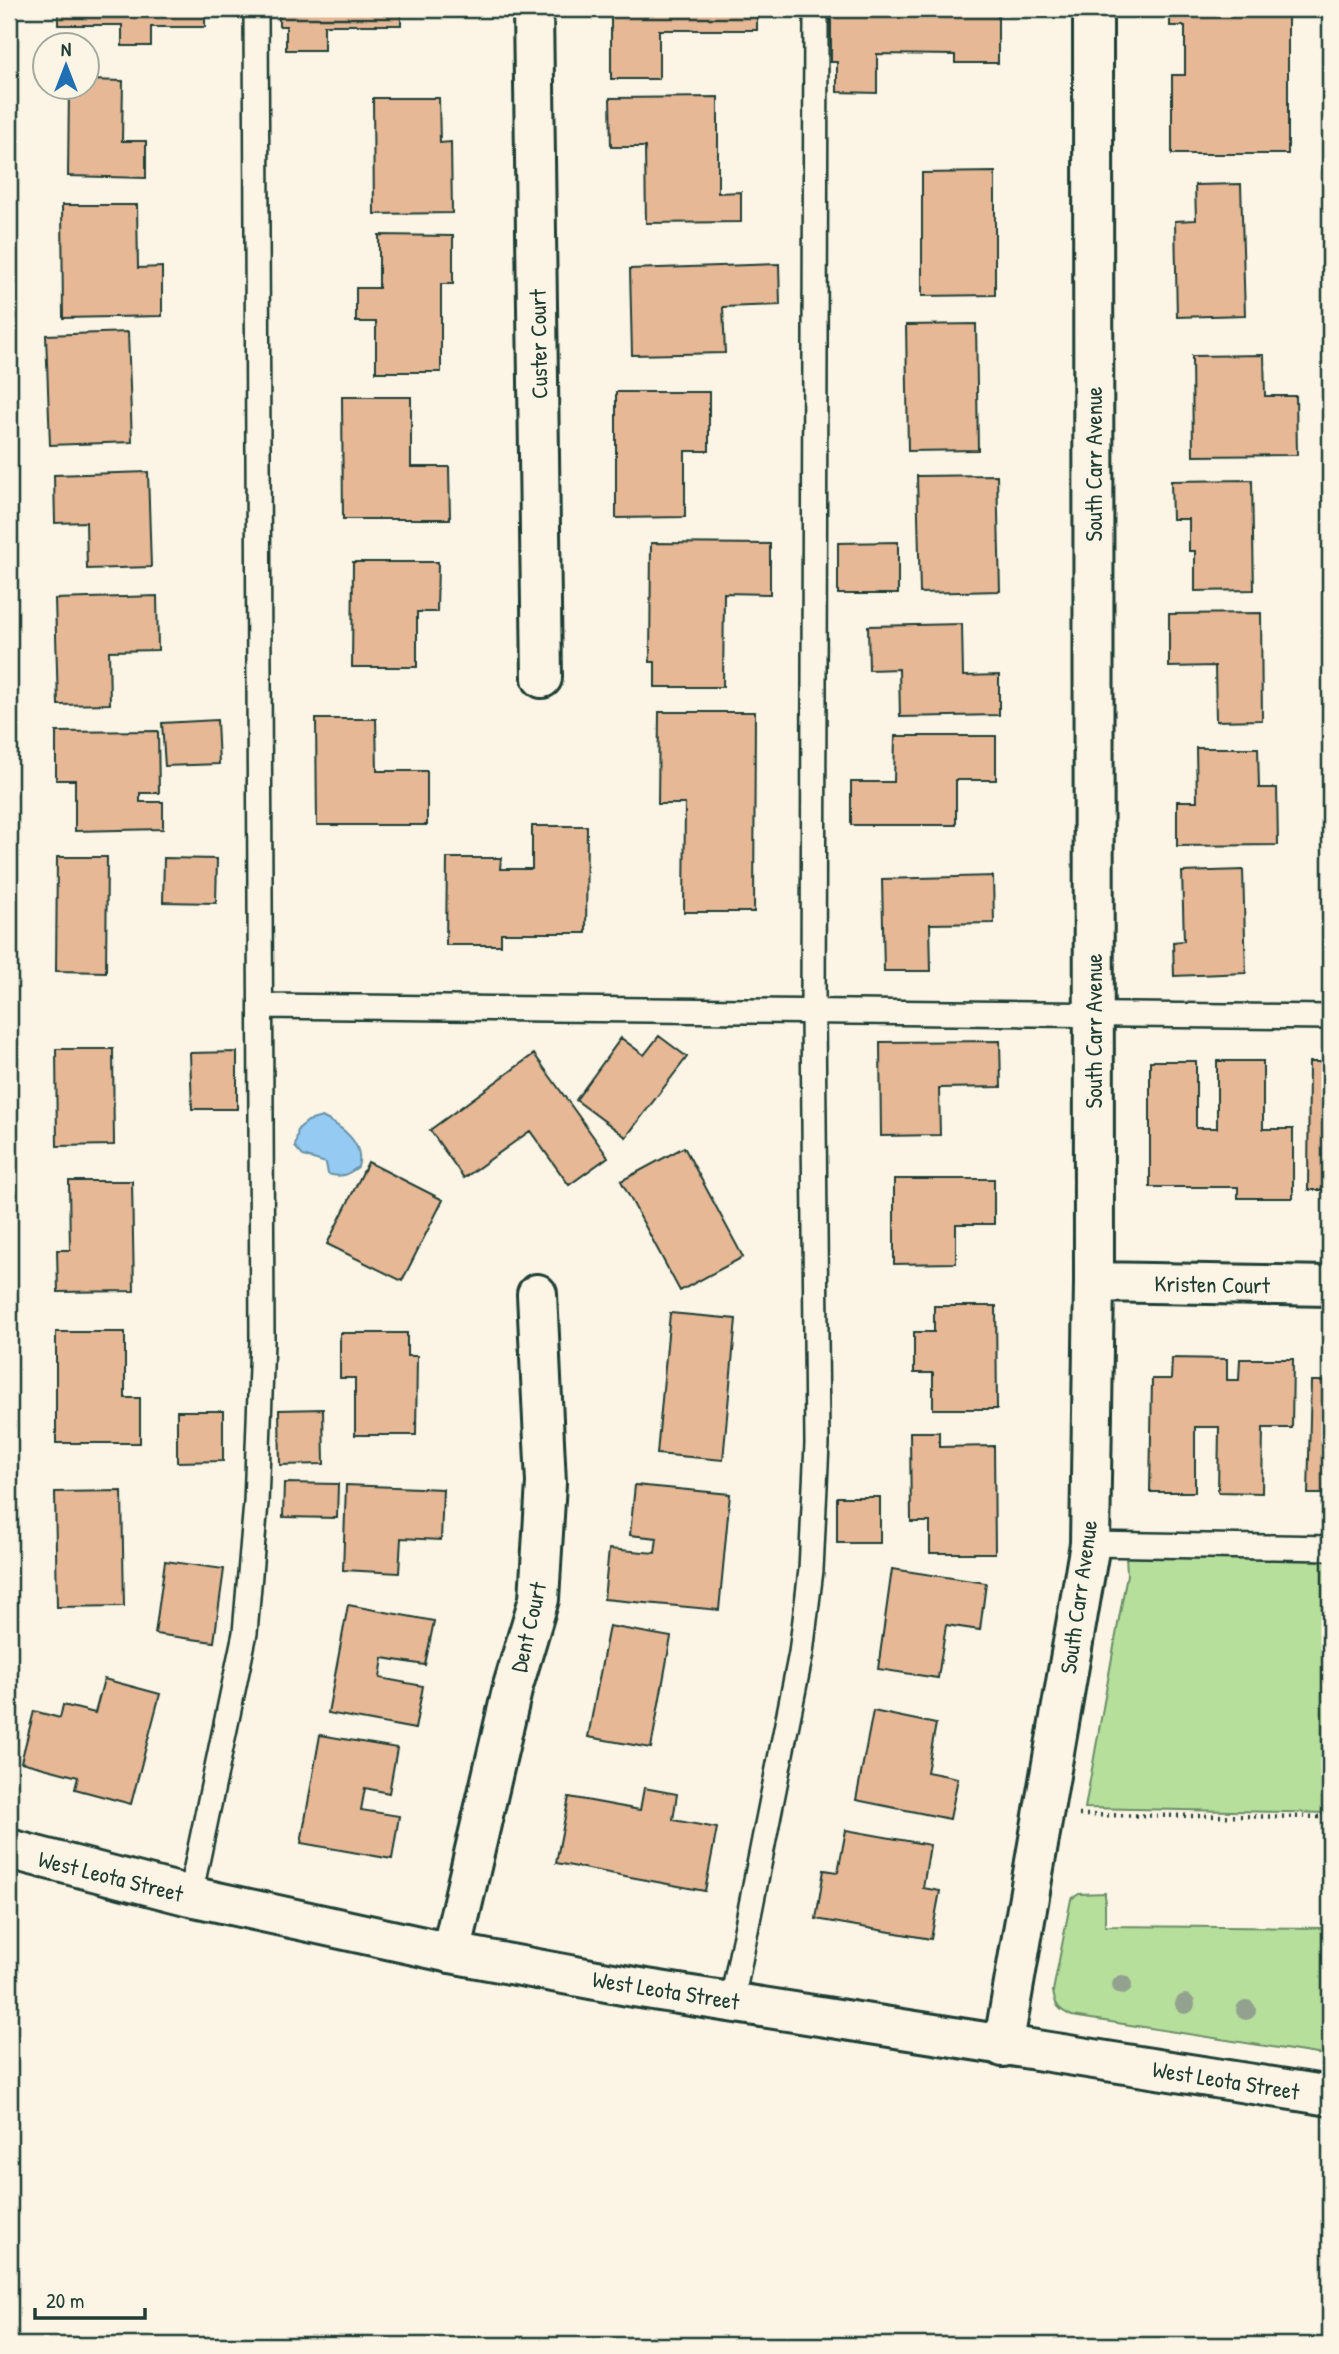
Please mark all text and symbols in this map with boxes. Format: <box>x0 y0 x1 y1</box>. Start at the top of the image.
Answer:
north arrow <box>32 32 102 102</box>
text: N <box>61 36 71 62</box>
street label: Custer Court <box>522 288 554 399</box>
street label: South Carr Avenue <box>1078 387 1109 541</box>
street label: South Carr Avenue <box>1078 954 1109 1108</box>
street label: Kristen Court <box>1154 1267 1271 1301</box>
street label: South Carr Avenue <box>1052 1518 1104 1676</box>
street label: Dent Court <box>503 1578 554 1675</box>
street label: West Leota Street <box>35 1843 188 1909</box>
street label: West Leota Street <box>590 1963 743 2017</box>
street label: West Leota Street <box>1150 2053 1303 2107</box>
scale bar <box>35 2277 145 2321</box>
text: 20 m <box>46 2286 84 2315</box>

